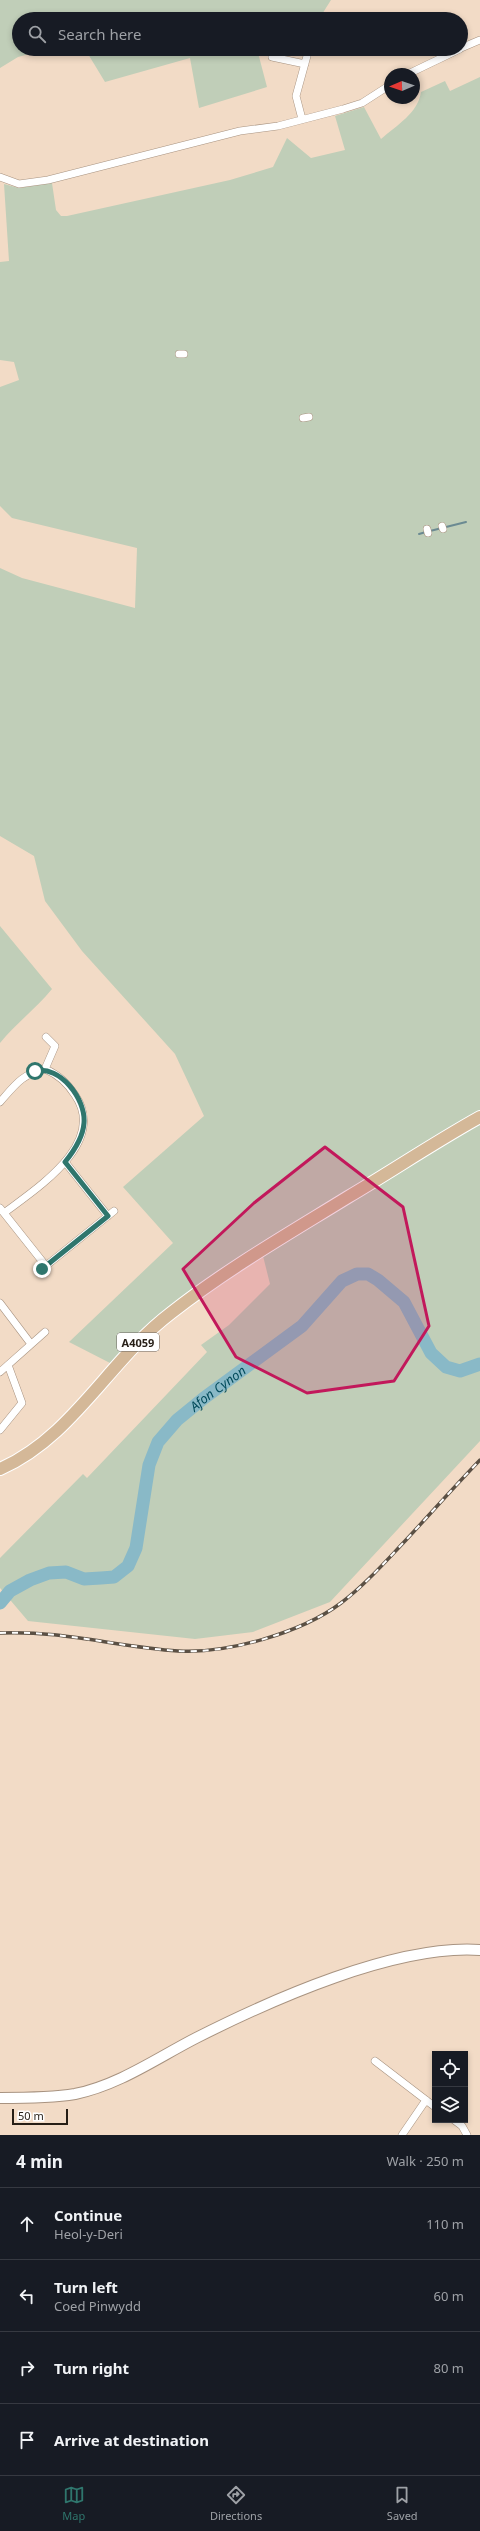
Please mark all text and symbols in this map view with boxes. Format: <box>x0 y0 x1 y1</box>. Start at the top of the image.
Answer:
search box <box>12 12 468 56</box>
icon: search <box>26 23 48 45</box>
text: Search here <box>58 24 141 44</box>
north arrow <box>384 68 420 104</box>
route start <box>26 1062 44 1080</box>
route end <box>33 1260 51 1278</box>
road number: A4059 <box>117 1333 159 1351</box>
water label: Afon Cynon <box>185 1361 249 1416</box>
map controls <box>432 2051 468 2123</box>
button: locate <box>432 2051 468 2087</box>
button: layers <box>432 2087 468 2123</box>
scale bar <box>12 2107 68 2126</box>
text: 50 m <box>18 2108 44 2123</box>
text: 4 min <box>16 2150 63 2173</box>
text: Walk · 250 m <box>386 2152 464 2170</box>
text: Continue <box>54 2205 122 2225</box>
icon: ahead <box>16 2213 38 2235</box>
text: 110 m <box>426 2215 464 2233</box>
text: Heol-y-Deri <box>54 2225 123 2243</box>
text: Turn left <box>54 2277 118 2297</box>
icon: left <box>16 2285 38 2307</box>
text: 60 m <box>434 2287 464 2305</box>
text: Coed Pinwydd <box>54 2297 141 2315</box>
icon: right <box>16 2357 38 2379</box>
text: Turn right <box>54 2358 129 2378</box>
text: 80 m <box>434 2359 464 2377</box>
icon: arrive <box>16 2429 38 2451</box>
text: Arrive at destination <box>54 2430 209 2450</box>
tab: Map <box>62 2484 85 2523</box>
tab: Directions <box>210 2484 262 2523</box>
tab: Saved <box>387 2484 418 2523</box>

